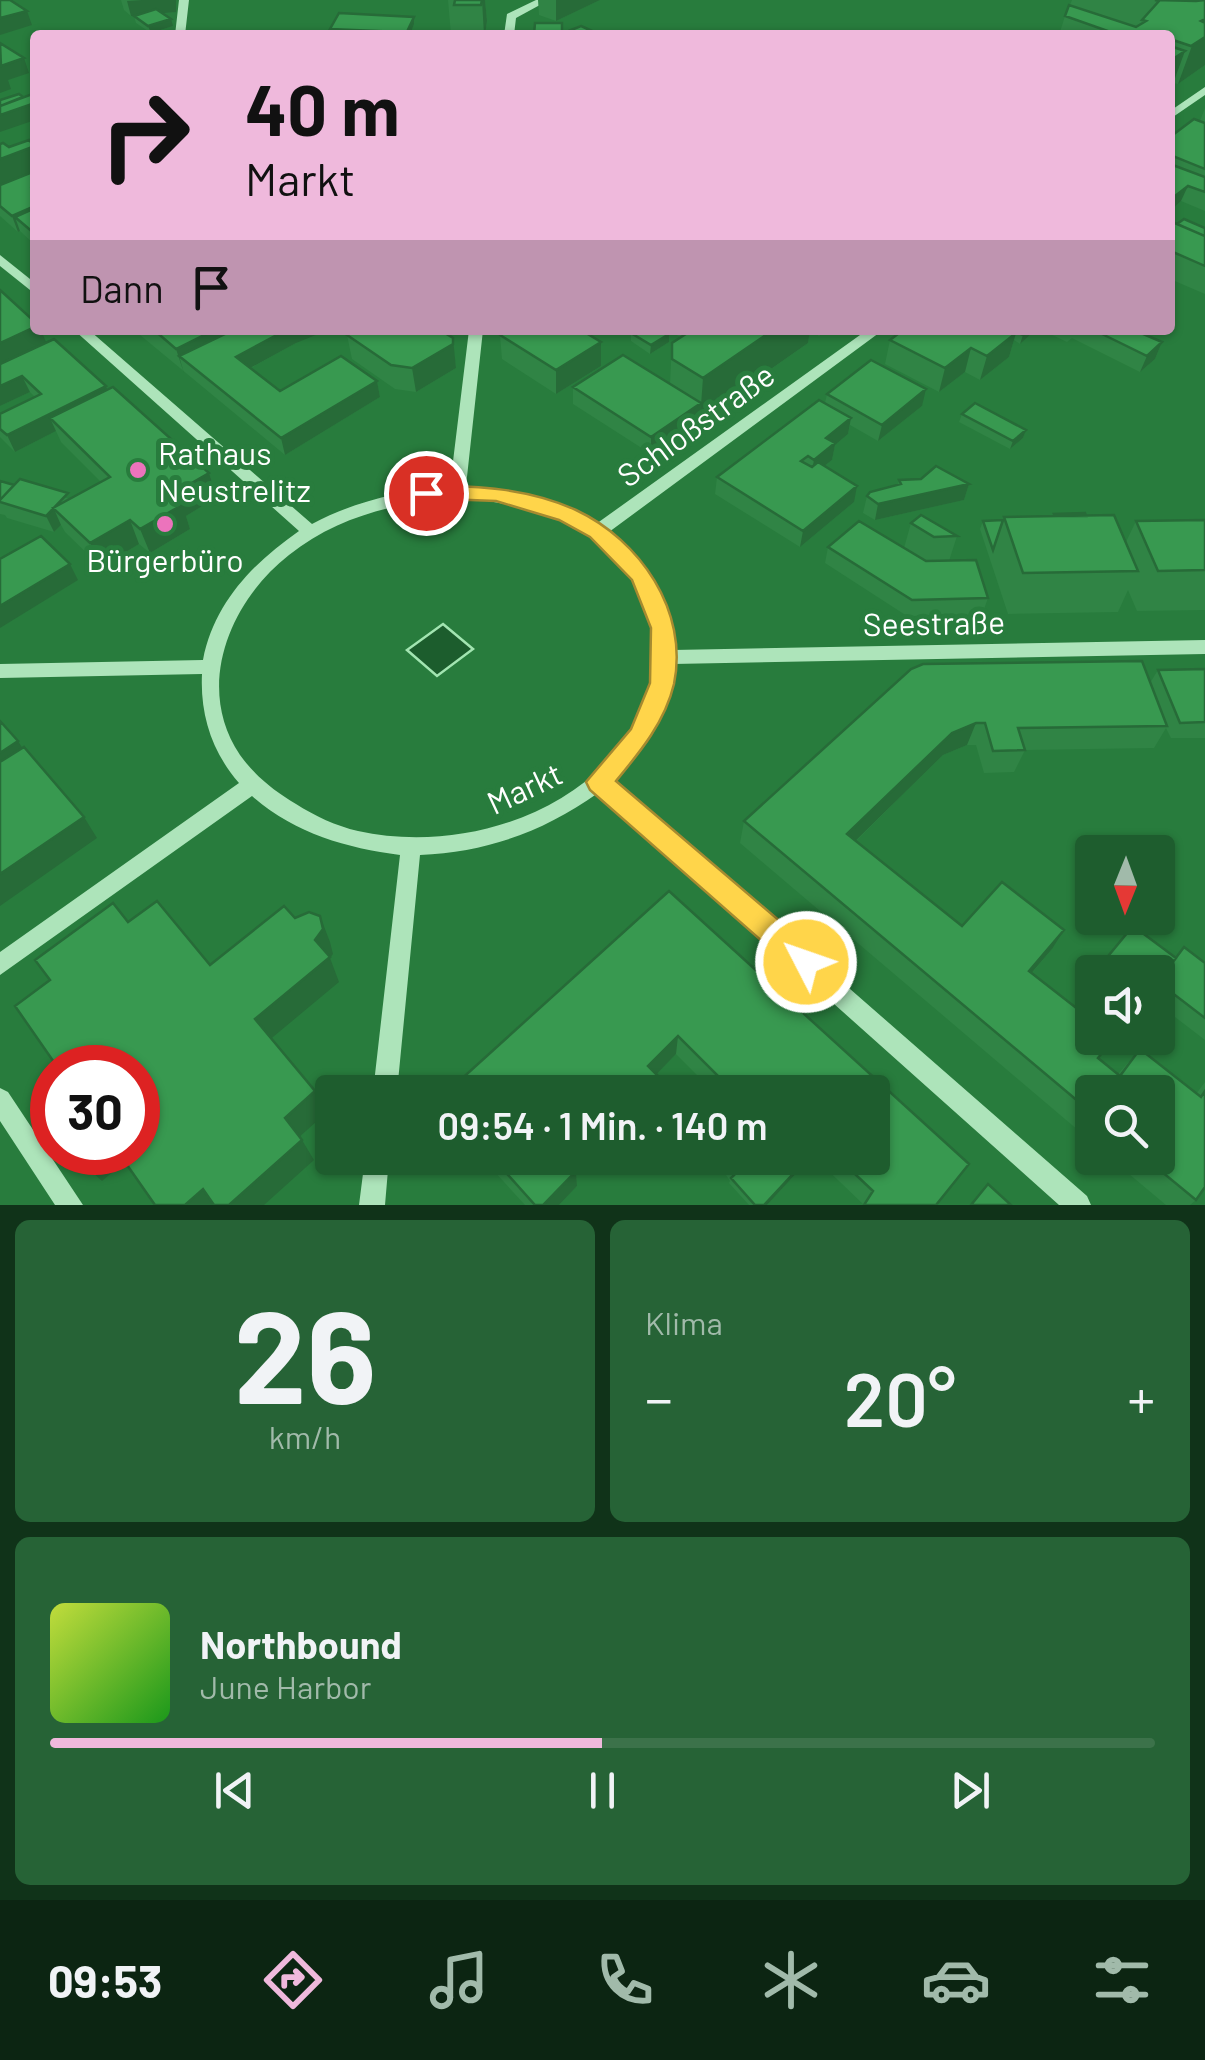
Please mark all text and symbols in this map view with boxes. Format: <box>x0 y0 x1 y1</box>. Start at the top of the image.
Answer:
text: 40 m <box>245 66 400 150</box>
icon: right <box>80 70 210 200</box>
text: Markt <box>245 151 355 205</box>
icon: arrive <box>184 260 239 315</box>
text: Dann <box>80 265 164 311</box>
street label: Schloßstraße <box>609 354 781 494</box>
place label: Rathaus Neustrelitz <box>158 433 311 508</box>
pin <box>384 451 469 536</box>
marker: Rathaus Neustrelitz <box>127 459 149 481</box>
icon: arrive <box>399 466 454 521</box>
marker: Bürgerbüro <box>154 513 176 535</box>
place label: Bürgerbüro <box>86 540 244 578</box>
street label: Seestraße <box>863 602 1005 642</box>
street label: Markt <box>480 753 568 821</box>
north arrow <box>1075 835 1175 935</box>
map controls <box>1075 835 1175 1175</box>
position arrow <box>754 910 858 1014</box>
button: sound <box>1075 955 1175 1055</box>
speed limit sign: 30 <box>30 1045 160 1175</box>
button: search <box>1075 1075 1175 1175</box>
text: 09:54 · 1 Min. · 140 m <box>438 1102 767 1148</box>
text: 26 <box>234 1274 376 1430</box>
text: Klima <box>645 1303 723 1341</box>
text: 20° <box>844 1352 956 1442</box>
text: − <box>645 1364 673 1430</box>
text: + <box>1127 1364 1155 1430</box>
text: km/h <box>269 1417 341 1455</box>
text: Northbound <box>200 1621 402 1667</box>
text: June Harbor <box>200 1667 371 1705</box>
icon: previous <box>207 1763 262 1818</box>
icon: pause <box>575 1763 630 1818</box>
icon: next <box>943 1763 998 1818</box>
icon: directions <box>258 1945 328 2015</box>
icon: music <box>424 1945 494 2015</box>
icon: phone <box>590 1945 660 2015</box>
icon: climate <box>756 1945 826 2015</box>
icon: car <box>921 1945 991 2015</box>
icon: filters <box>1087 1945 1157 2015</box>
text: 09:53 <box>48 1953 162 2007</box>

